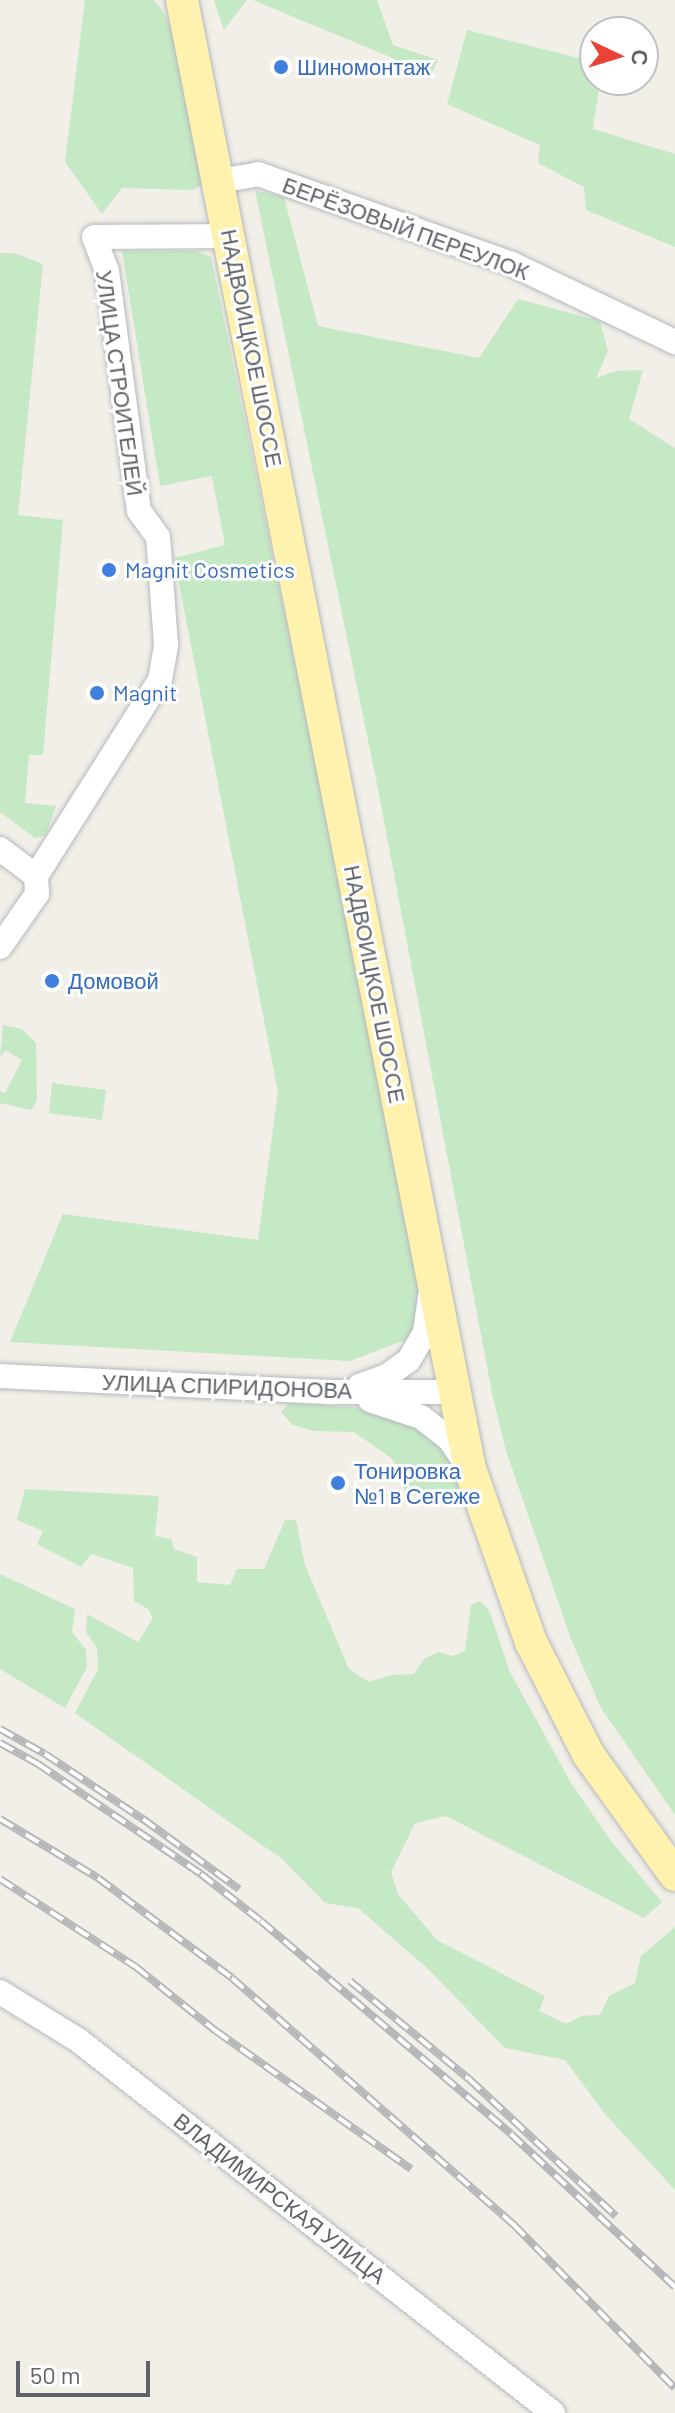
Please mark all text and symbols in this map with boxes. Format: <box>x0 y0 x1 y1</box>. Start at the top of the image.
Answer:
north arrow <box>579 16 659 96</box>
text: С <box>627 49 654 66</box>
place label: Шиномонтаж <box>297 54 430 80</box>
marker: Шиномонтаж <box>272 58 290 76</box>
street label: БЕРЁЗОВЫЙ ПЕРЕУЛОК <box>279 171 533 285</box>
street label: НАДВОИЦКОЕ ШОССЕ <box>216 227 288 469</box>
street label: УЛИЦА СТРОИТЕЛЕЙ <box>91 268 149 498</box>
place label: Magnit Cosmetics <box>125 557 295 583</box>
marker: Magnit Cosmetics <box>100 561 118 579</box>
place label: Magnit <box>113 680 177 706</box>
marker: Magnit <box>88 684 106 702</box>
street label: НАДВОИЦКОЕ ШОССЕ <box>339 863 411 1105</box>
place label: Домовой <box>68 968 159 994</box>
marker: Домовой <box>43 972 61 990</box>
street label: УЛИЦА СПИРИДОНОВА <box>101 1368 353 1404</box>
place label: Тонировка №1 в Сегеже <box>354 1457 480 1508</box>
marker: Тонировка №1 в Сегеже <box>329 1474 347 1492</box>
street label: ВЛАДИМИРСКАЯ УЛИЦА <box>169 2107 391 2289</box>
scale bar <box>20 2345 154 2395</box>
text: 50 m <box>30 2360 81 2389</box>

